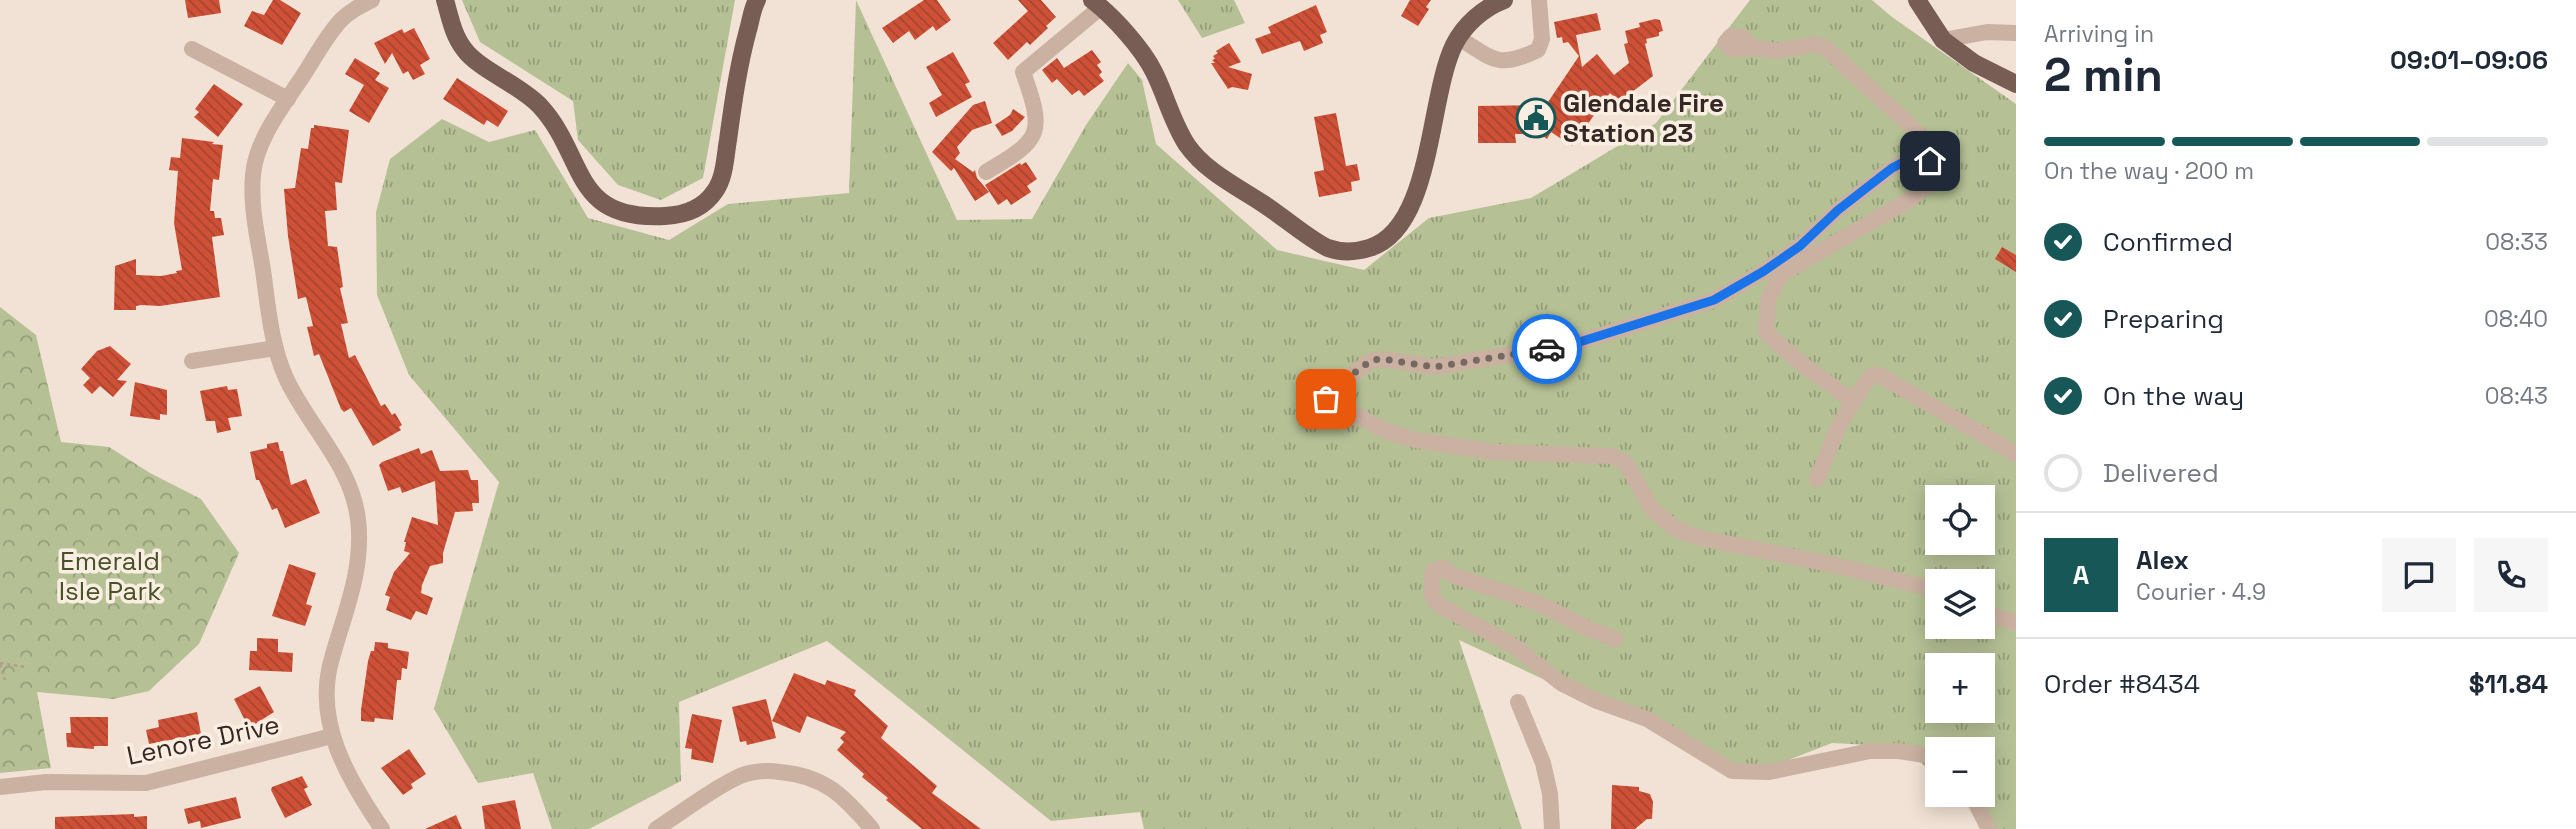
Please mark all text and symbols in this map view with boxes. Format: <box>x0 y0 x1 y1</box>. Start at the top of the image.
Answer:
text: Arriving in <box>2044 19 2154 49</box>
text: 09:01–09:06 <box>2390 43 2548 77</box>
text: 2 min <box>2044 46 2163 104</box>
place label: Glendale Fire Station 23 <box>1563 86 1724 150</box>
public building icon: Glendale Fire Station 23 <box>1515 97 1557 139</box>
pin <box>1900 131 1960 191</box>
icon: home <box>1911 142 1949 180</box>
text: On the way · 200 m <box>2044 156 2254 186</box>
icon: check <box>2044 223 2082 261</box>
text: Confirmed <box>2103 225 2233 259</box>
text: 08:33 <box>2485 227 2548 257</box>
icon: check <box>2044 300 2082 338</box>
text: Preparing <box>2103 302 2224 336</box>
text: 08:40 <box>2484 304 2548 334</box>
courier <box>1512 314 1582 384</box>
icon: car <box>1528 330 1566 368</box>
pin <box>1296 369 1356 429</box>
icon: check <box>2044 377 2082 415</box>
text: On the way <box>2103 379 2244 413</box>
icon: bag <box>1307 380 1345 418</box>
text: 08:43 <box>2485 381 2548 411</box>
text: Delivered <box>2103 456 2219 490</box>
map controls <box>1925 485 1995 807</box>
button: locate <box>1925 485 1995 555</box>
button: chat <box>2382 538 2456 612</box>
button: phone <box>2474 538 2548 612</box>
text: Alex <box>2136 543 2189 577</box>
park label: Emerald Isle Park <box>59 544 161 608</box>
text: A <box>2073 558 2089 592</box>
button: layers <box>1925 569 1995 639</box>
text: Courier · 4.9 <box>2136 577 2266 607</box>
button: + <box>1925 653 1995 723</box>
text: Order #8434 <box>2044 667 2200 701</box>
text: $11.84 <box>2469 667 2548 701</box>
street label: Lenore Drive <box>124 707 282 773</box>
button: − <box>1925 737 1995 807</box>

